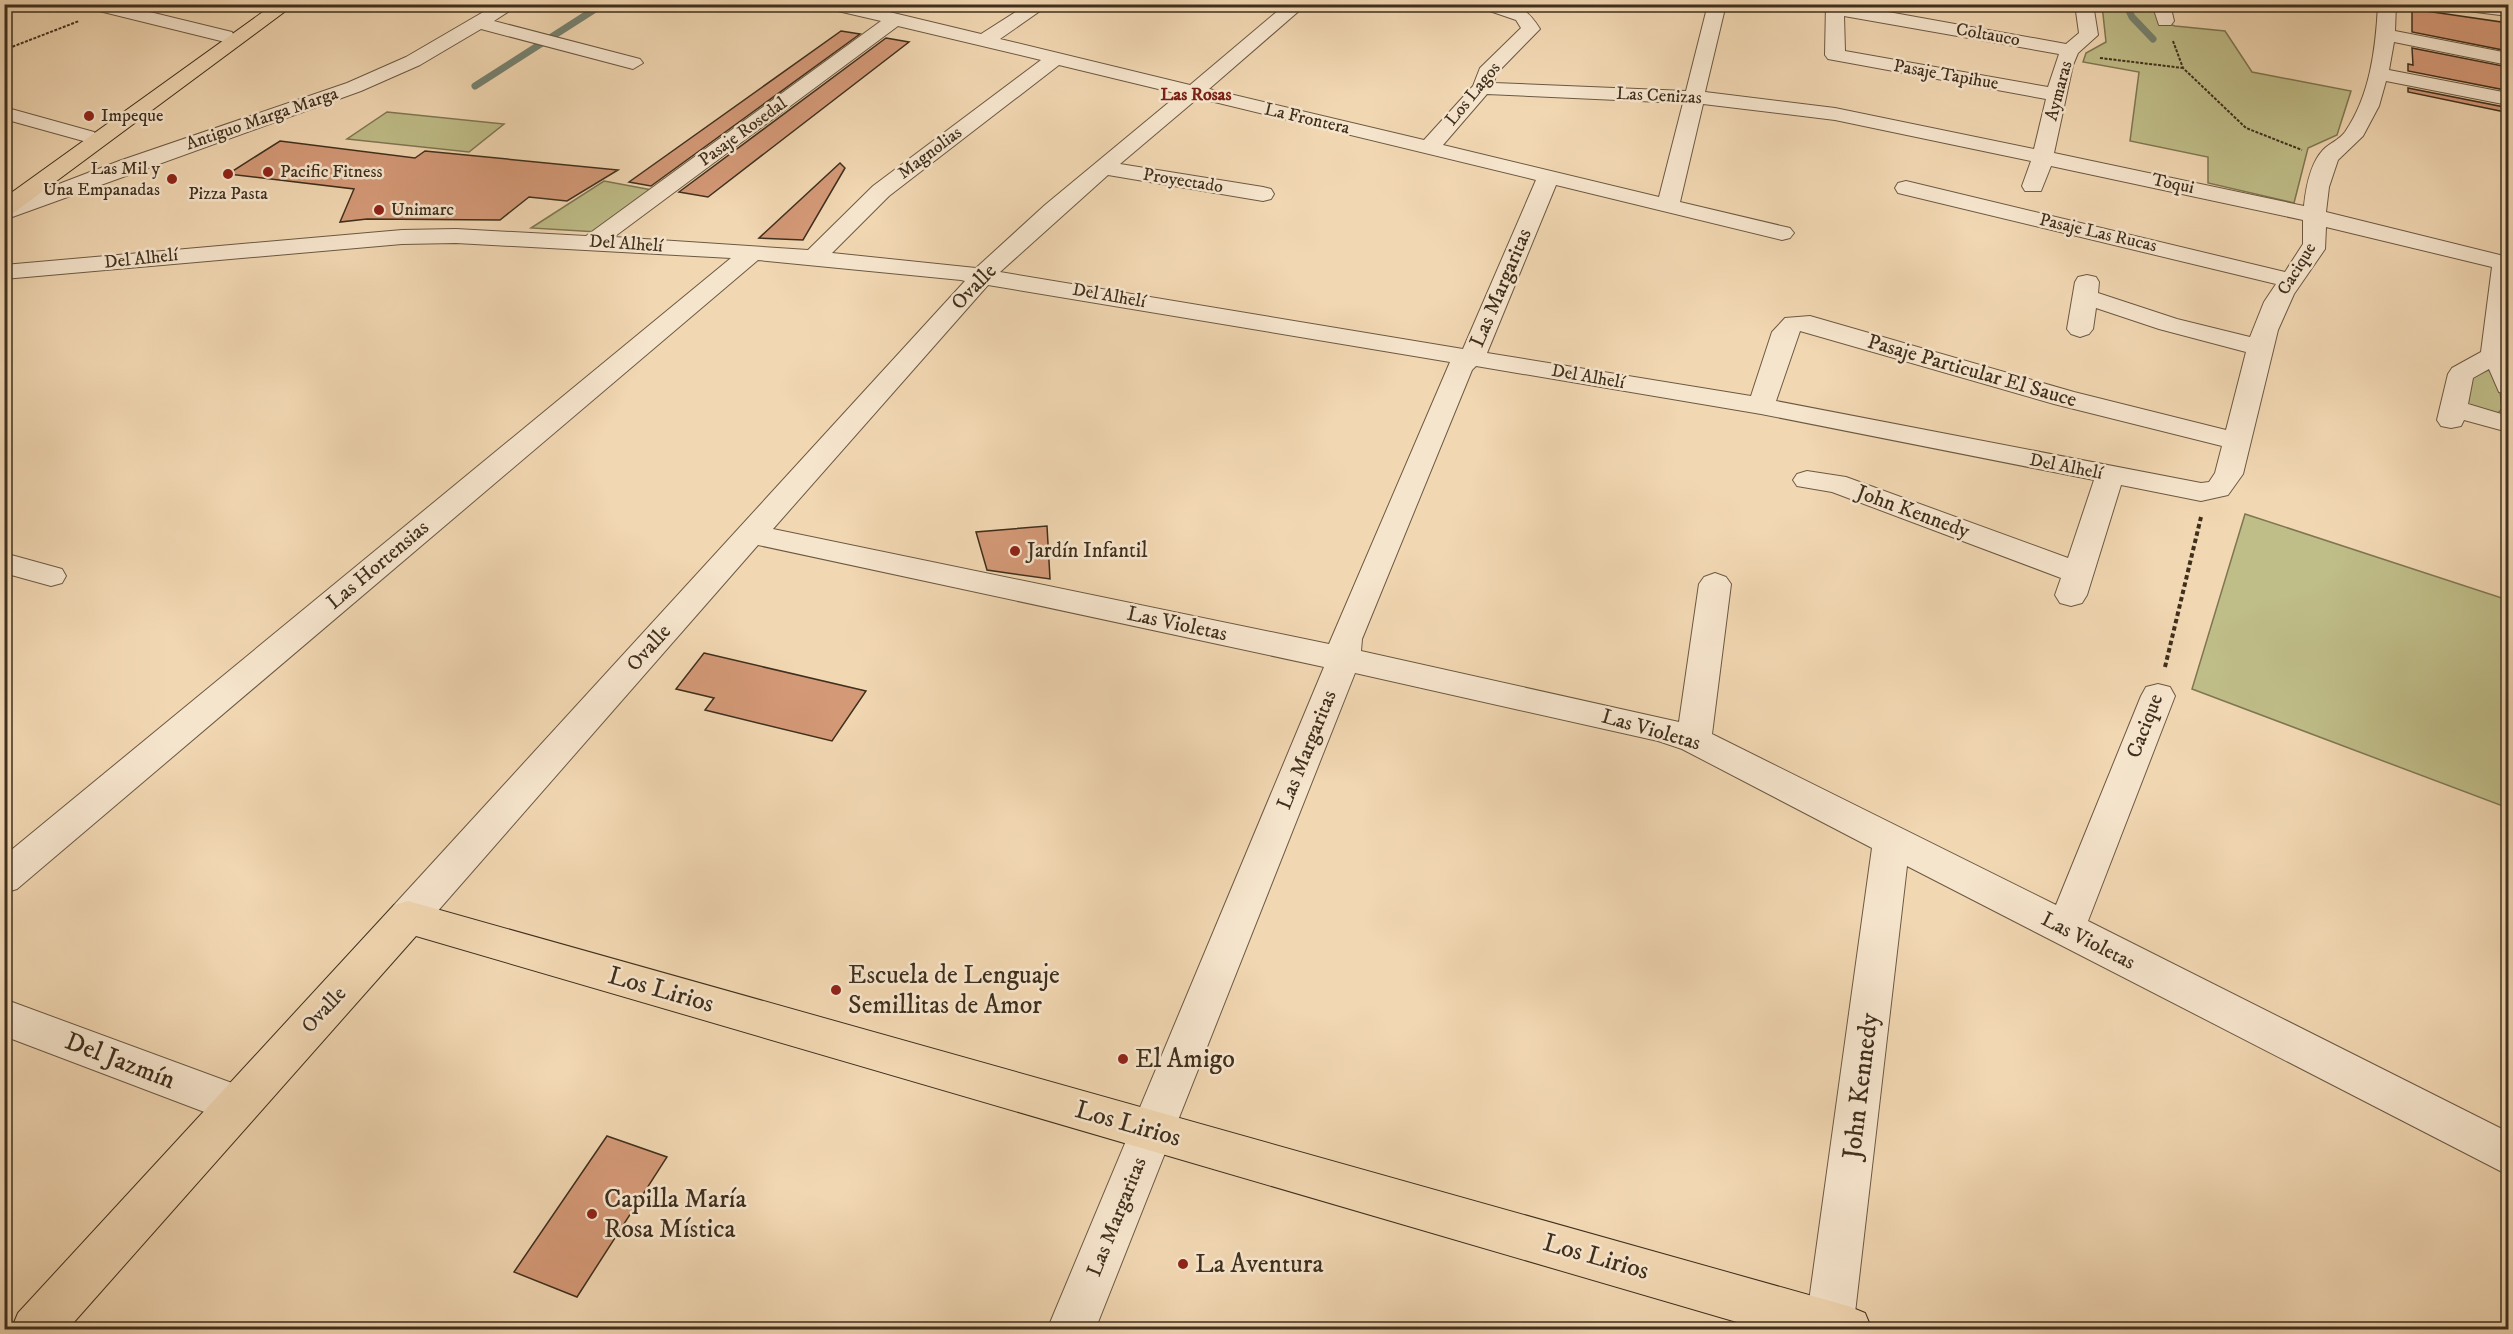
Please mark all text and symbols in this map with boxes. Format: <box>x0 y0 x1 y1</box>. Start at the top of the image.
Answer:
street label: Coltauco <box>1954 19 2022 51</box>
street label: Pasaje Tapihue <box>1892 55 2000 95</box>
street label: Los Lagos <box>1441 58 1505 130</box>
street label: Aymaras <box>2040 59 2078 123</box>
street label: Antiguo Marga Marga <box>183 83 341 155</box>
street label: Las Cenizas <box>1616 83 1702 109</box>
district label: Las Rosas <box>1161 84 1231 106</box>
street label: Pasaje Rosedal <box>695 92 792 171</box>
street label: La Frontera <box>1262 99 1352 140</box>
place label: Impeque <box>101 105 163 127</box>
marker: Impeque <box>82 109 96 123</box>
street label: Magnolias <box>894 122 966 184</box>
place label: Las Mil y Una Empanadas <box>43 158 160 201</box>
place label: Pacific Fitness <box>280 161 382 183</box>
street label: Proyectado <box>1141 164 1225 198</box>
marker: Pacific Fitness <box>261 165 275 179</box>
marker: Pizza Pasta <box>221 167 235 181</box>
street label: Toqui <box>2150 169 2196 199</box>
marker: Las Mil y Una Empanadas <box>165 172 179 186</box>
place label: Pizza Pasta <box>188 183 268 205</box>
place label: Unimarc <box>391 199 454 221</box>
marker: Unimarc <box>372 203 386 217</box>
street label: Pasaje Las Rucas <box>2037 209 2159 257</box>
street label: Las Margaritas <box>1464 225 1538 351</box>
street label: Del Alhelí <box>588 230 665 258</box>
street label: Cacique <box>2273 239 2321 299</box>
street label: Del Alhelí <box>103 244 180 274</box>
street label: Ovalle <box>946 258 1002 316</box>
street label: Del Alhelí <box>1071 279 1149 313</box>
street label: Pasaje Particular El Sauce <box>1864 329 2080 413</box>
street label: Del Alhelí <box>1550 360 1628 394</box>
street label: Del Alhelí <box>2028 449 2106 485</box>
street label: John Kennedy <box>1851 479 1974 545</box>
street label: Las Hortensias <box>322 515 434 615</box>
place label: Jardín Infantil <box>1025 538 1148 564</box>
marker: Jardín Infantil <box>1008 544 1022 558</box>
street label: Las Violetas <box>1124 601 1230 647</box>
street label: Ovalle <box>621 619 677 677</box>
street label: Las Margaritas <box>1271 687 1343 813</box>
street label: Cacique <box>2121 690 2169 762</box>
street label: Las Violetas <box>1598 703 1704 757</box>
street label: Las Violetas <box>2037 906 2139 976</box>
street label: Los Lirios <box>604 959 718 1021</box>
place label: Escuela de Lenguaje Semillitas de Amor <box>848 959 1060 1022</box>
street label: Ovalle <box>296 981 352 1039</box>
marker: Escuela de Lenguaje Semillitas de Amor <box>829 983 843 997</box>
street label: John Kennedy <box>1835 1010 1886 1163</box>
street label: Del Jazmín <box>60 1025 180 1097</box>
place label: El Amigo <box>1135 1043 1235 1076</box>
marker: El Amigo <box>1116 1052 1130 1066</box>
street label: Los Lirios <box>1071 1093 1185 1155</box>
street label: Las Margaritas <box>1081 1154 1153 1280</box>
place label: Capilla María Rosa Mística <box>604 1183 747 1246</box>
marker: Capilla María Rosa Mística <box>585 1207 599 1221</box>
street label: Los Lirios <box>1539 1226 1653 1288</box>
place label: La Aventura <box>1195 1248 1324 1281</box>
marker: La Aventura <box>1176 1257 1190 1271</box>

